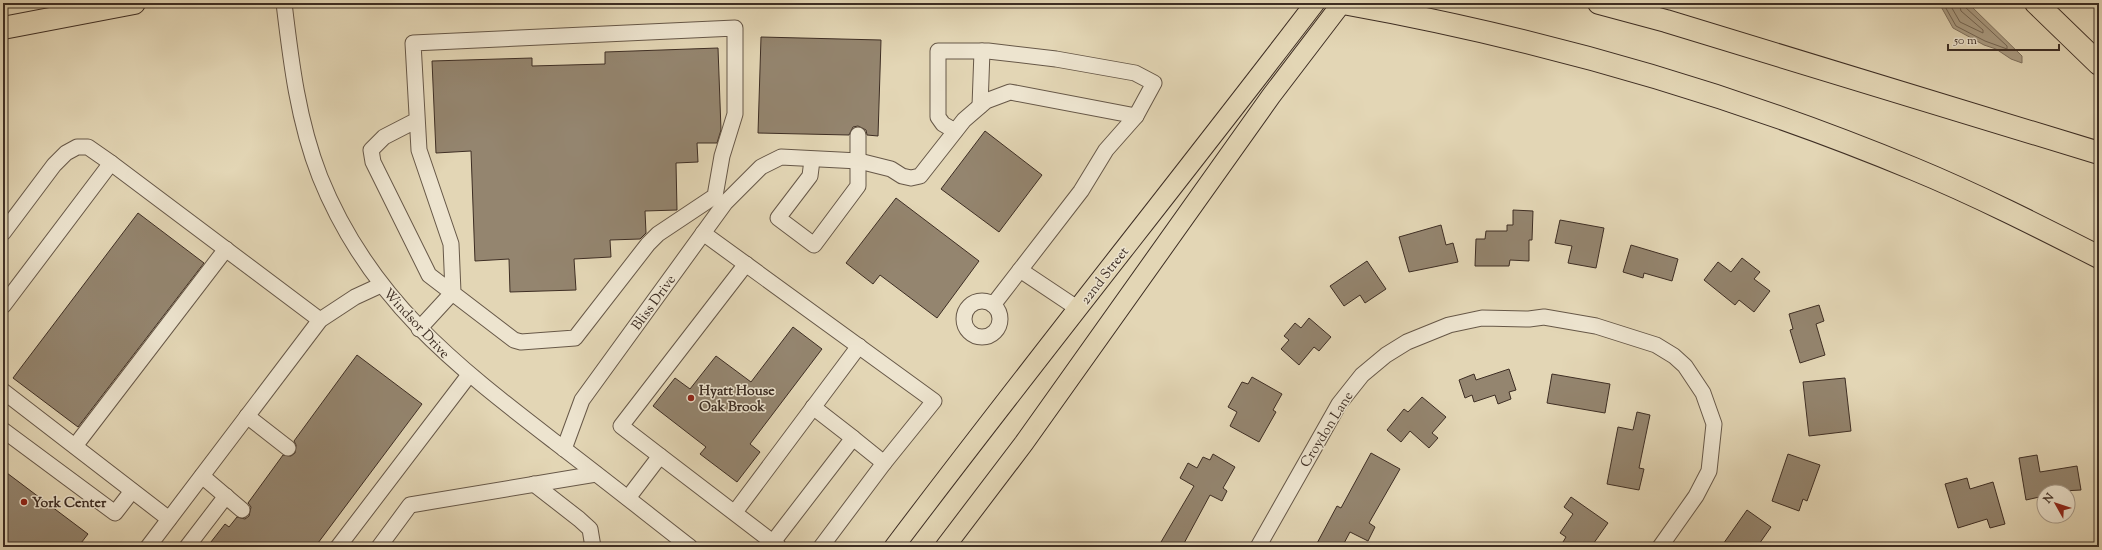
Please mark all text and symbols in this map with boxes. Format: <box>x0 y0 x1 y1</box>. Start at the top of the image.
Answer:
scale bar <box>1948 26 2059 52</box>
text: 50 m <box>1953 32 1977 50</box>
street label: 22nd Street <box>1077 243 1135 309</box>
street label: Bliss Drive <box>628 271 682 335</box>
street label: Windsor Drive <box>378 285 453 364</box>
place label: Hyatt House Oak Brook <box>699 382 775 418</box>
street label: Croydon Lane <box>1296 388 1359 472</box>
marker: Hyatt House Oak Brook <box>686 393 696 403</box>
north arrow <box>2036 484 2076 524</box>
text: N <box>2039 490 2058 508</box>
place label: York Center <box>32 494 107 514</box>
marker: York Center <box>19 497 29 507</box>

